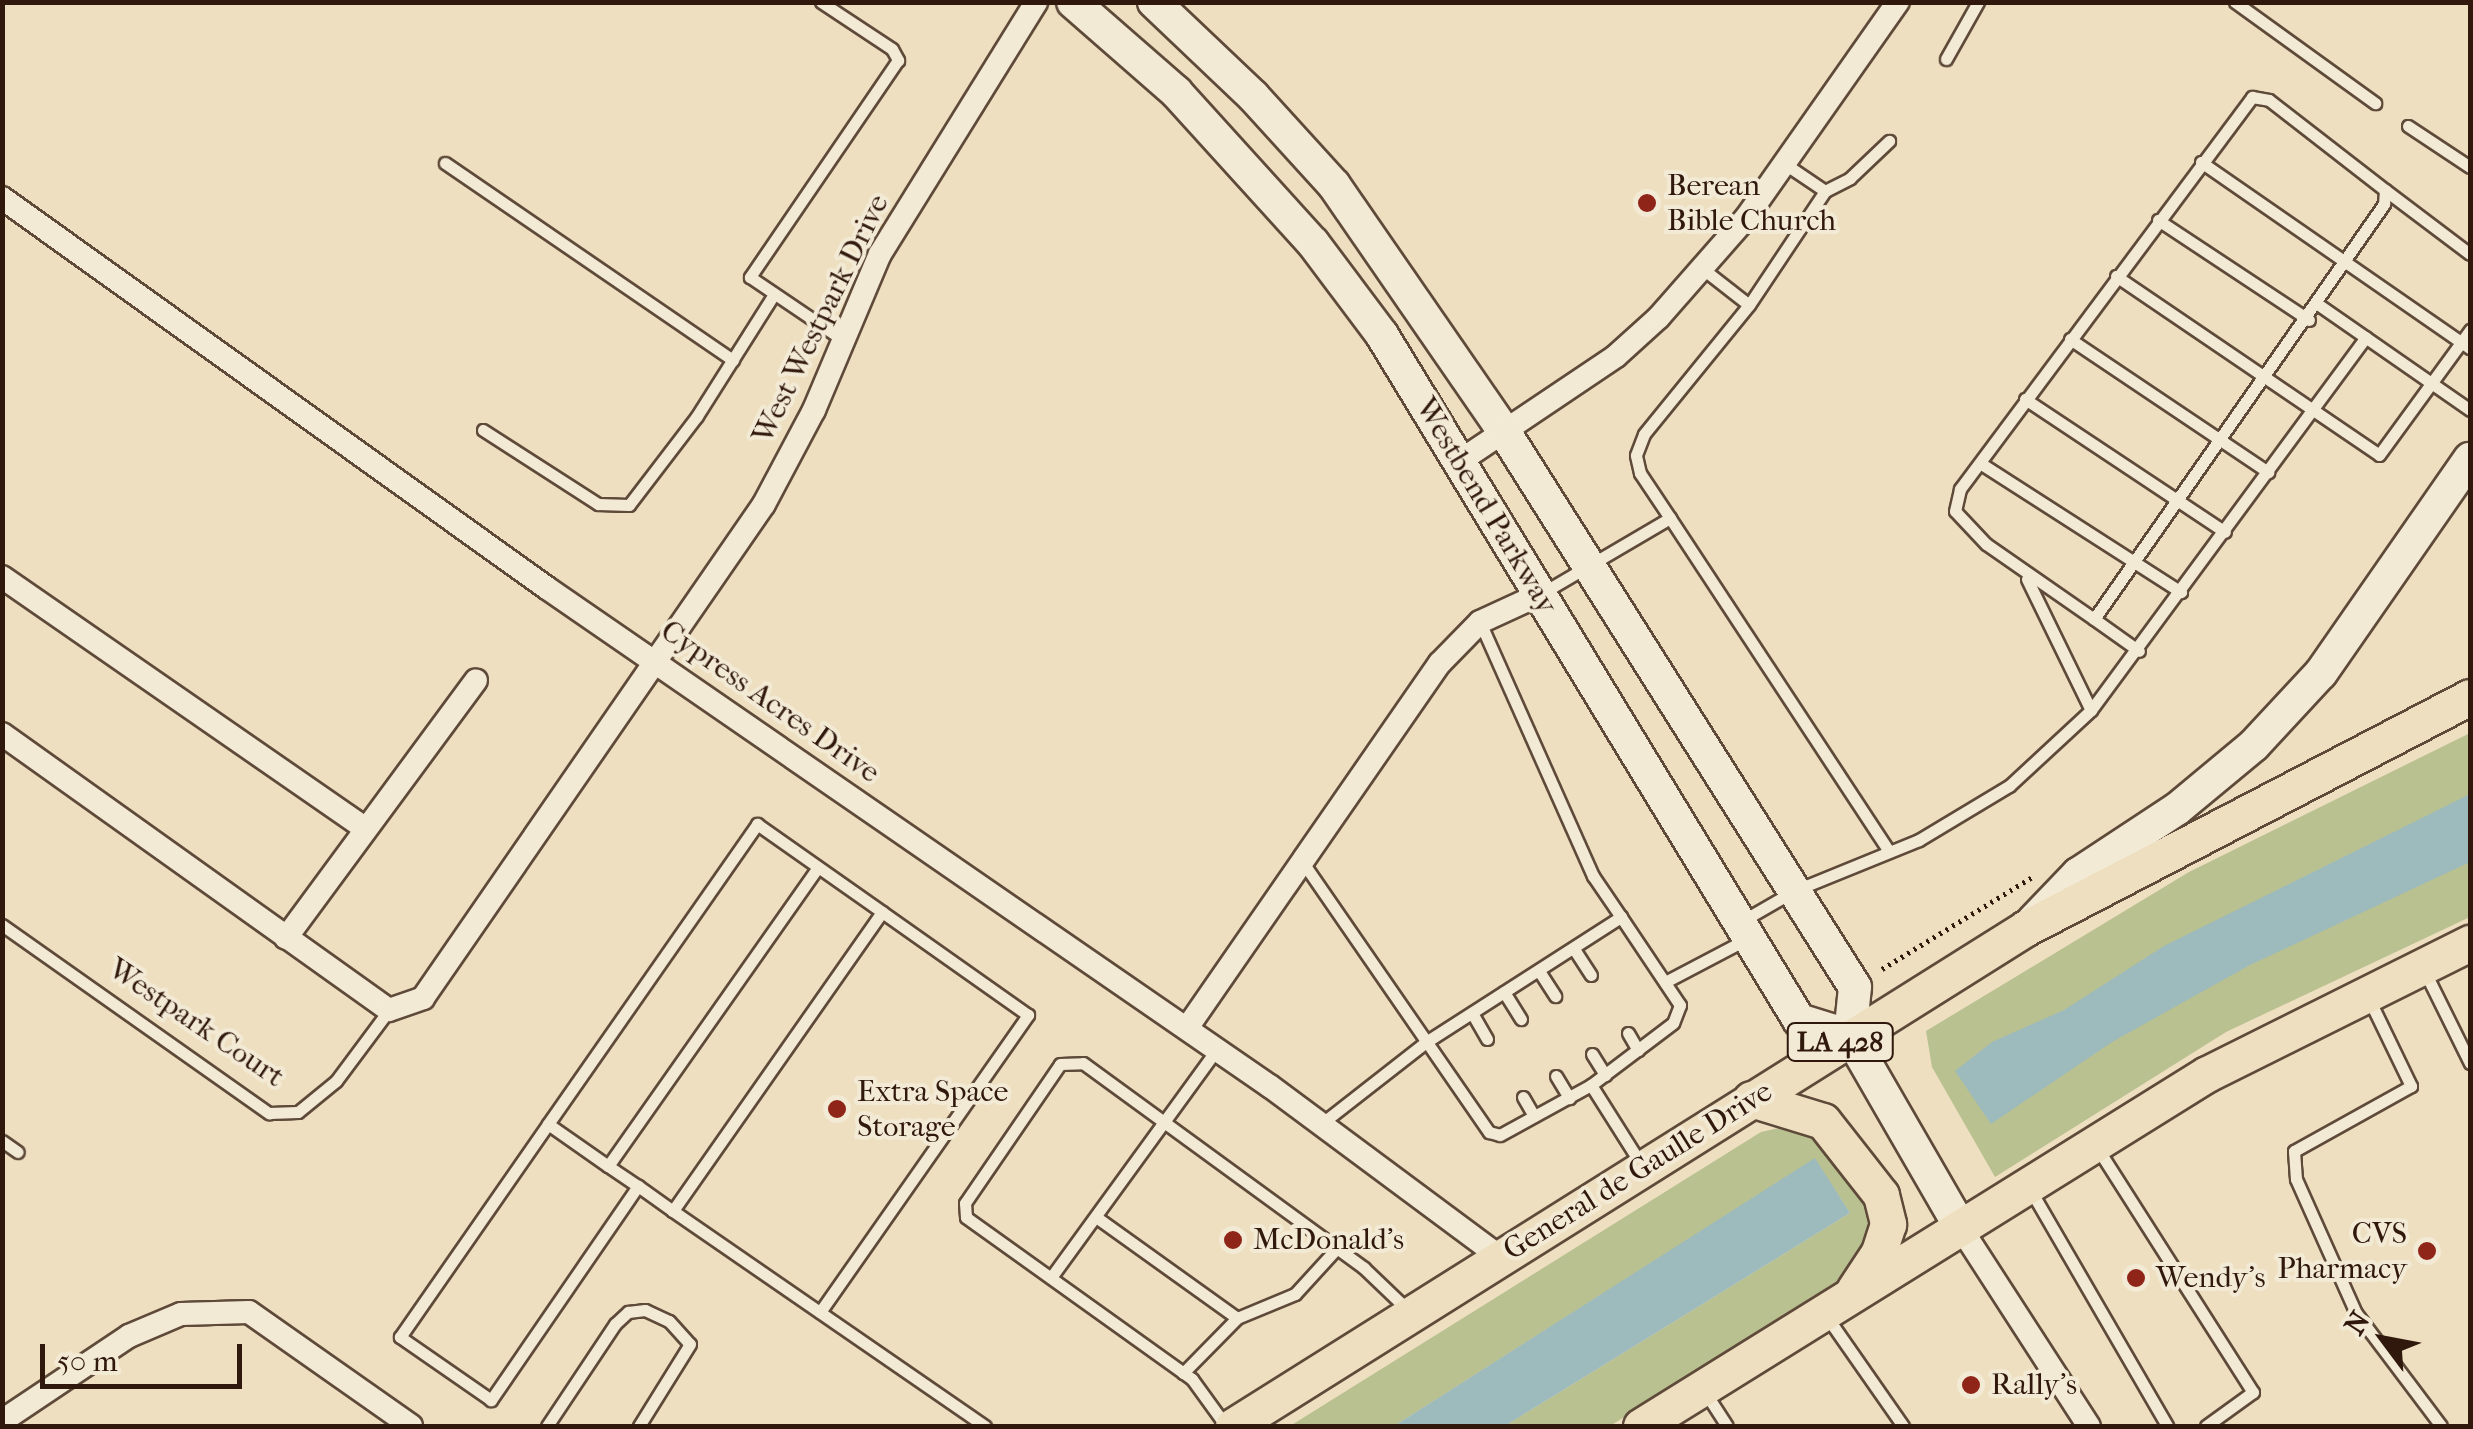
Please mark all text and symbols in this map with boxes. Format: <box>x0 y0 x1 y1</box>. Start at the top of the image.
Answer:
place label: Berean Bible Church <box>1667 168 1836 238</box>
street label: West Westpark Drive <box>745 189 897 449</box>
marker: Berean Bible Church <box>1636 192 1658 214</box>
street label: Westbend Parkway <box>1407 391 1565 621</box>
street label: Cypress Acres Drive <box>654 613 886 791</box>
street label: Westpark Court <box>101 951 291 1095</box>
road number: LA 428 <box>1785 1019 1895 1065</box>
place label: Extra Space Storage <box>857 1074 1008 1144</box>
street label: General de Gaulle Drive <box>1497 1074 1779 1268</box>
marker: Extra Space Storage <box>826 1098 848 1120</box>
place label: CVS Pharmacy <box>2278 1216 2407 1286</box>
place label: McDonald's <box>1253 1222 1404 1258</box>
marker: McDonald's <box>1222 1229 1244 1251</box>
marker: CVS Pharmacy <box>2416 1240 2438 1262</box>
place label: Wendy's <box>2156 1260 2265 1296</box>
marker: Wendy's <box>2125 1267 2147 1289</box>
north arrow <box>2333 1289 2433 1389</box>
text: N <box>2338 1305 2377 1341</box>
scale bar <box>45 1324 248 1386</box>
text: 50 m <box>57 1344 118 1379</box>
place label: Rally's <box>1991 1367 2077 1403</box>
marker: Rally's <box>1960 1374 1982 1396</box>

